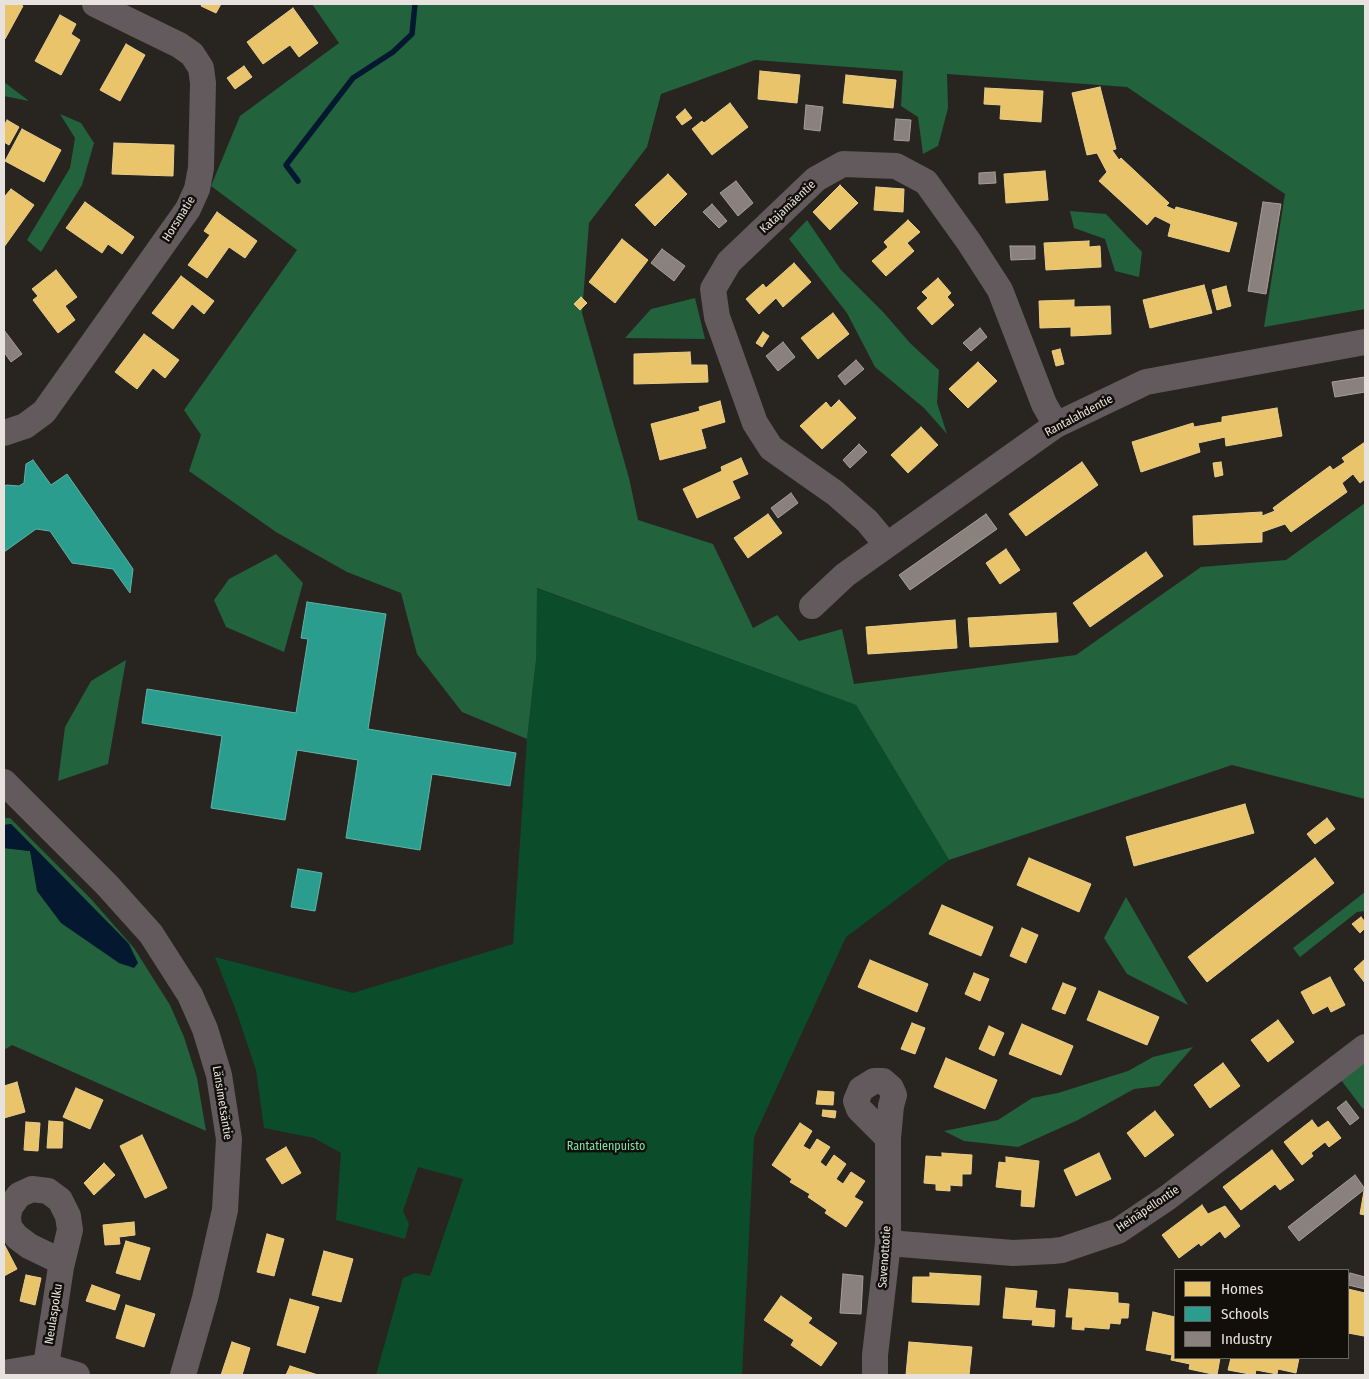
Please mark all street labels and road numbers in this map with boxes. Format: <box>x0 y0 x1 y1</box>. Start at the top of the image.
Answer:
street label: Katajamäentie <box>757 178 819 236</box>
street label: Horsmatie <box>159 194 199 244</box>
street label: Rantalahdentie <box>1042 392 1116 440</box>
street label: Länsimetsäntie <box>209 1065 235 1141</box>
street label: Heinäpellontie <box>1114 1183 1182 1235</box>
street label: Savenottotie <box>876 1225 894 1289</box>
street label: Neulaspolku <box>42 1283 66 1345</box>

